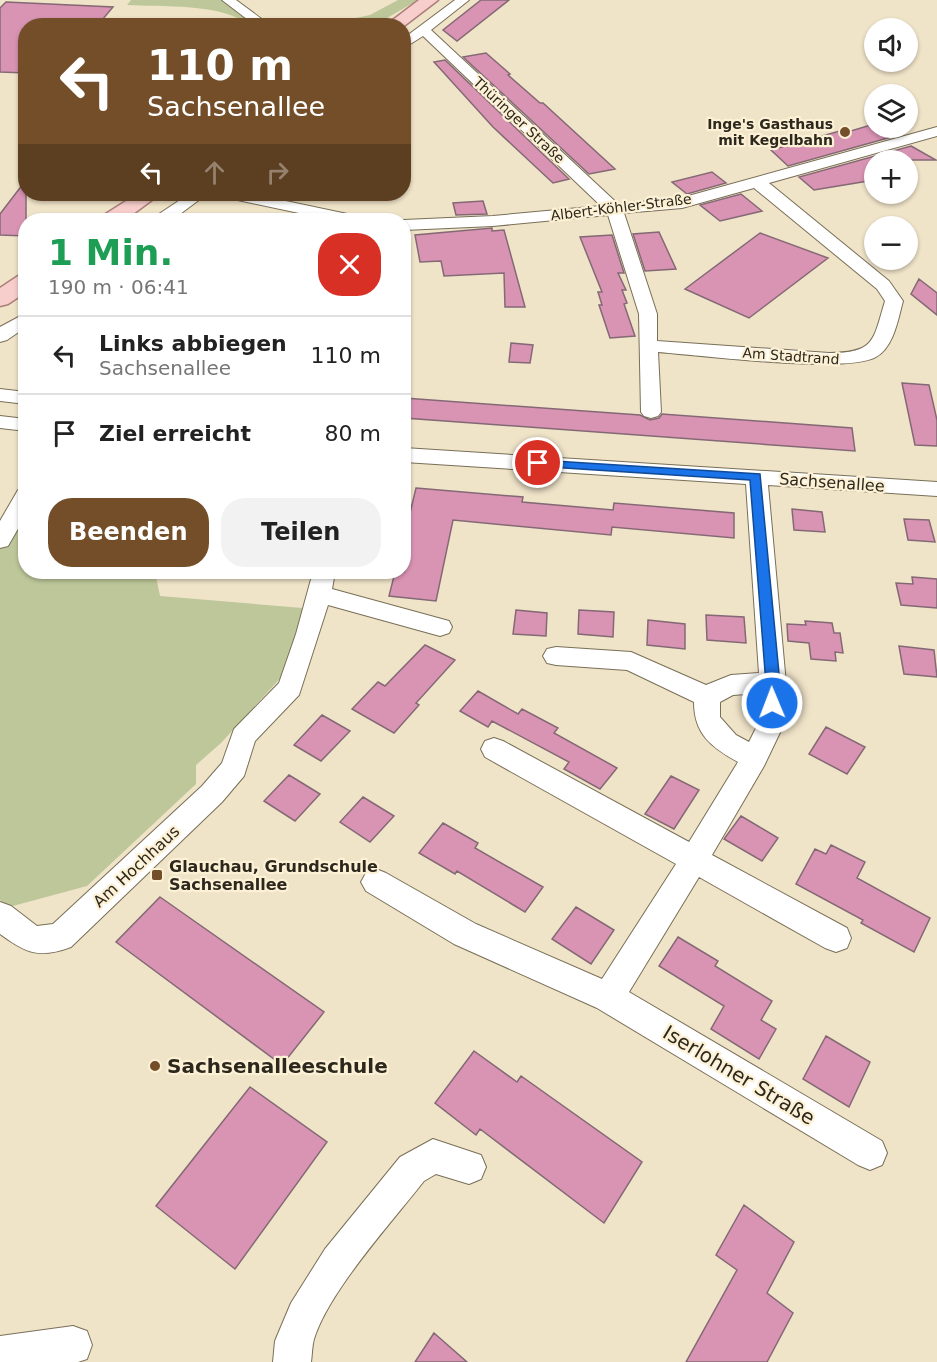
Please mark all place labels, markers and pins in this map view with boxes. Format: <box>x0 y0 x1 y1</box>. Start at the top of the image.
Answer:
place label: Inge's Gasthaus mit Kegelbahn <box>707 116 833 148</box>
marker: Inge's Gasthaus mit Kegelbahn <box>838 125 852 139</box>
pin <box>512 437 563 488</box>
place label: Glauchau, Grundschule Sachsenallee <box>169 857 378 894</box>
marker: Glauchau, Grundschule Sachsenallee <box>150 868 164 882</box>
place label: Sachsenalleeschule <box>167 1054 388 1078</box>
marker: Sachsenalleeschule <box>148 1059 162 1073</box>

